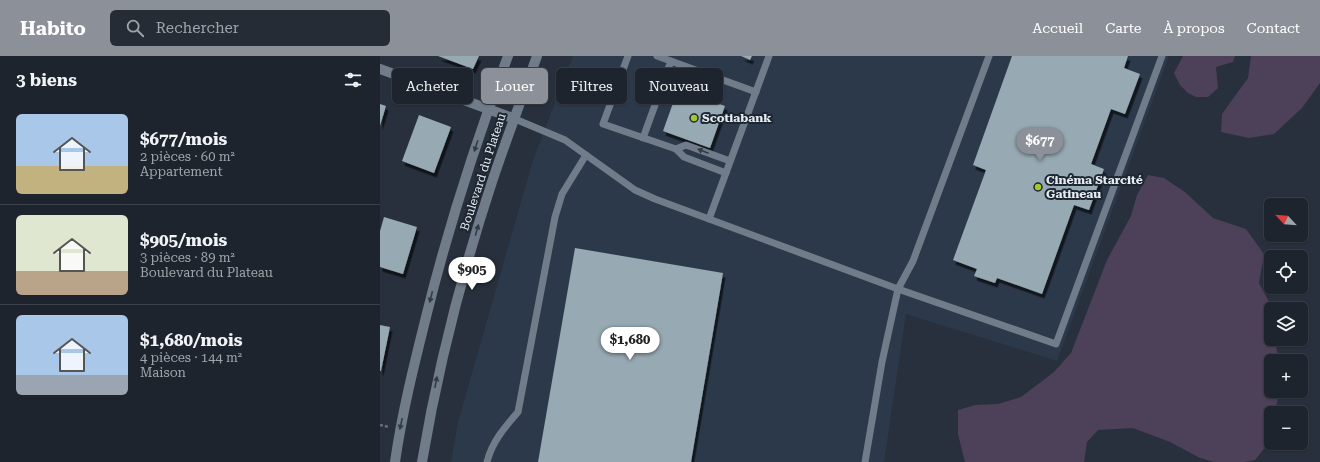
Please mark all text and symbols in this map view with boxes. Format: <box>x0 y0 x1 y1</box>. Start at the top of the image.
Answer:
search box <box>110 10 390 46</box>
text: Habito <box>20 17 86 40</box>
icon: search <box>124 17 146 39</box>
text: Rechercher <box>156 19 239 37</box>
text: Accueil <box>1032 20 1083 36</box>
text: Carte <box>1105 20 1142 36</box>
text: À propos <box>1164 20 1225 36</box>
text: Contact <box>1247 20 1300 36</box>
chip: Acheter <box>392 68 473 104</box>
chip: Louer <box>481 68 548 104</box>
chip: Filtres <box>556 68 627 104</box>
chip: Nouveau <box>635 68 723 104</box>
icon: filters <box>342 69 364 91</box>
text: 3 biens <box>16 70 77 90</box>
street label: Boulevard du Plateau <box>457 111 509 232</box>
place label: Scotiabank <box>702 111 772 125</box>
marker: Scotiabank <box>689 113 699 123</box>
pin: $677 <box>1016 128 1064 162</box>
text: $677/mois <box>140 129 227 149</box>
icon: home <box>48 130 96 178</box>
text: $677 <box>1025 133 1055 148</box>
one-way arrow <box>473 140 479 152</box>
one-way arrow <box>696 148 708 154</box>
text: 2 pièces · 60 m² <box>140 149 235 164</box>
text: Appartement <box>140 164 223 179</box>
place label: Cinéma Starcité Gatineau <box>1046 173 1143 201</box>
marker: Cinéma Starcité Gatineau <box>1033 182 1043 192</box>
north arrow <box>1264 198 1308 242</box>
map controls <box>1264 198 1308 450</box>
one-way arrow <box>474 224 480 236</box>
text: $905/mois <box>140 230 227 250</box>
icon: home <box>48 231 96 279</box>
text: 3 pièces · 89 m² <box>140 250 235 265</box>
button: locate <box>1264 250 1308 294</box>
pin: $905 <box>448 257 496 291</box>
text: $905 <box>457 262 487 277</box>
text: Boulevard du Plateau <box>140 265 273 280</box>
one-way arrow <box>427 291 433 303</box>
button: layers <box>1264 302 1308 346</box>
pin: $1,680 <box>597 327 663 361</box>
text: $1,680/mois <box>140 330 242 350</box>
icon: home <box>48 331 96 379</box>
text: $1,680 <box>610 332 650 347</box>
text: 4 pièces · 144 m² <box>140 350 242 365</box>
button: + <box>1264 354 1308 398</box>
text: Maison <box>140 365 186 380</box>
one-way arrow <box>434 376 440 389</box>
button: − <box>1264 406 1308 450</box>
one-way arrow <box>398 418 404 430</box>

